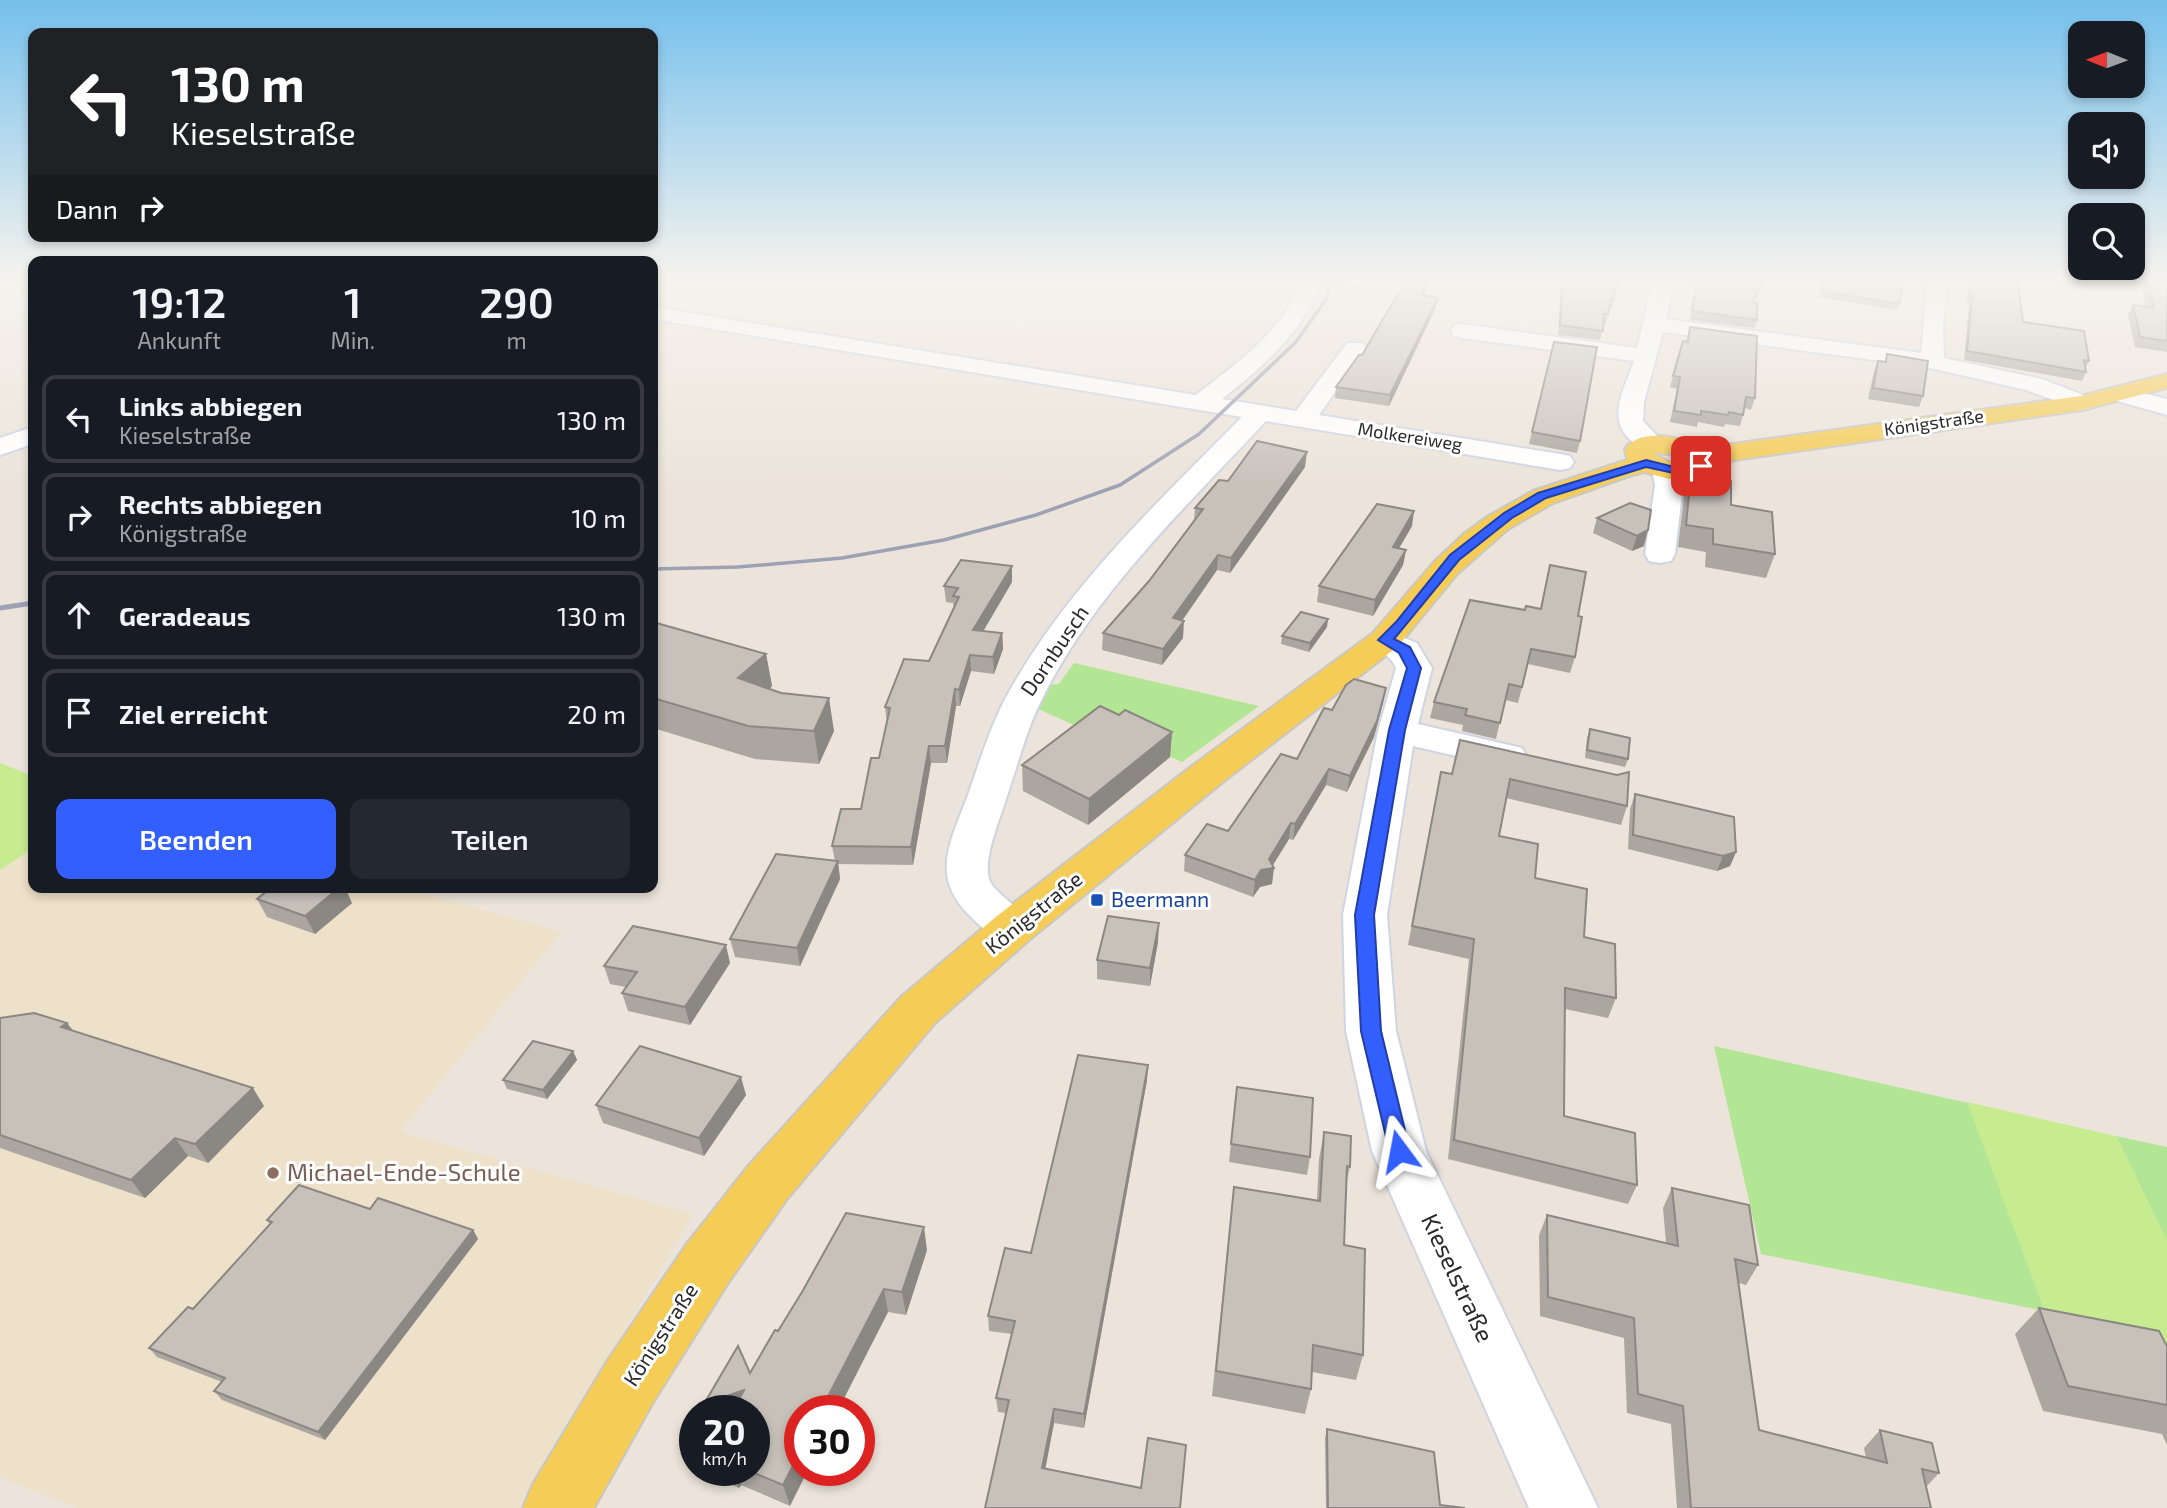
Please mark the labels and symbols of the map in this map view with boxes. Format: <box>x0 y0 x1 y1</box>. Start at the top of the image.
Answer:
north arrow <box>2068 21 2146 98</box>
street label: Königstraße <box>1883 404 1985 440</box>
street label: Molkereiweg <box>1356 417 1464 455</box>
pin <box>1671 436 1731 496</box>
street label: Dornbusch <box>1014 600 1093 700</box>
street label: Königstraße <box>980 865 1086 958</box>
place label: Beermann <box>1111 886 1209 911</box>
marker: Beermann <box>1089 892 1105 908</box>
position arrow <box>1362 1114 1436 1188</box>
place label: Michael-Ende-Schule <box>287 1157 521 1186</box>
marker: Michael-Ende-Schule <box>265 1165 281 1181</box>
street label: Kieselstraße <box>1416 1208 1501 1346</box>
street label: Königstraße <box>617 1278 702 1390</box>
speed limit sign: 30 <box>784 1395 875 1486</box>

